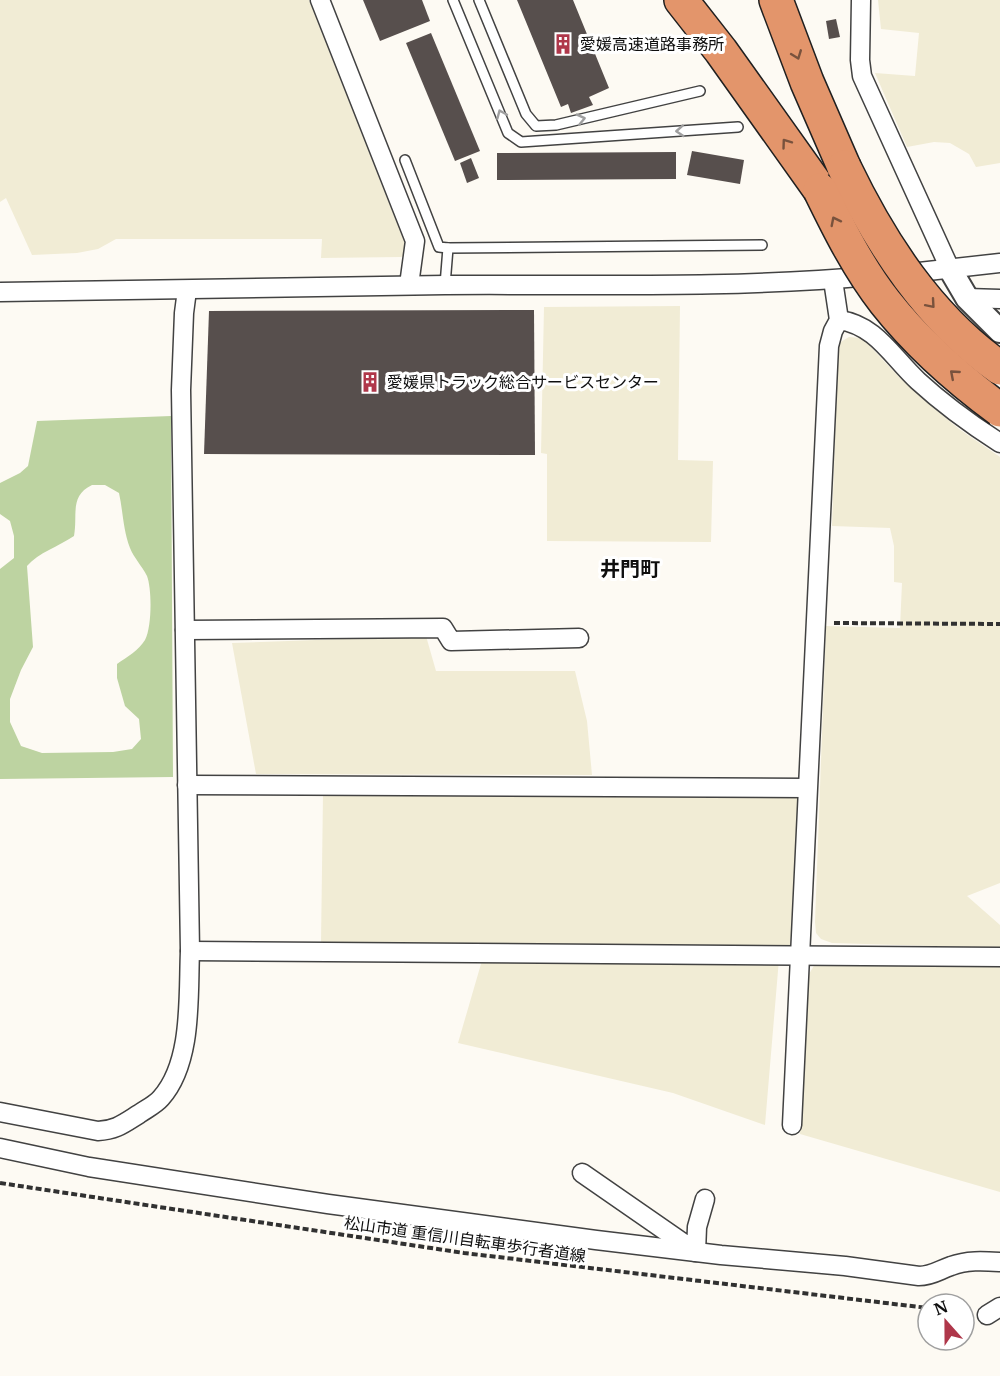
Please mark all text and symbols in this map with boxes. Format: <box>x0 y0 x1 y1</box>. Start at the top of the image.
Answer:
building icon: 愛媛高速道路事務所 <box>551 32 575 56</box>
place label: 愛媛高速道路事務所 <box>580 34 724 54</box>
one-way arrow <box>789 49 802 60</box>
one-way arrow <box>496 110 508 121</box>
one-way arrow <box>576 114 586 127</box>
one-way arrow <box>675 124 684 137</box>
one-way arrow <box>782 138 793 149</box>
one-way arrow <box>831 216 842 227</box>
one-way arrow <box>924 297 935 308</box>
building icon: 愛媛県トラック総合サービスセンター <box>358 370 382 394</box>
one-way arrow <box>950 370 961 381</box>
place label: 愛媛県トラック総合サービスセンター <box>387 372 659 392</box>
district label: 井門町 <box>600 556 660 581</box>
street label: 松山市道 重信川自転車歩行者道線 <box>343 1212 587 1266</box>
north arrow <box>916 1292 976 1352</box>
text: N <box>931 1296 950 1320</box>

